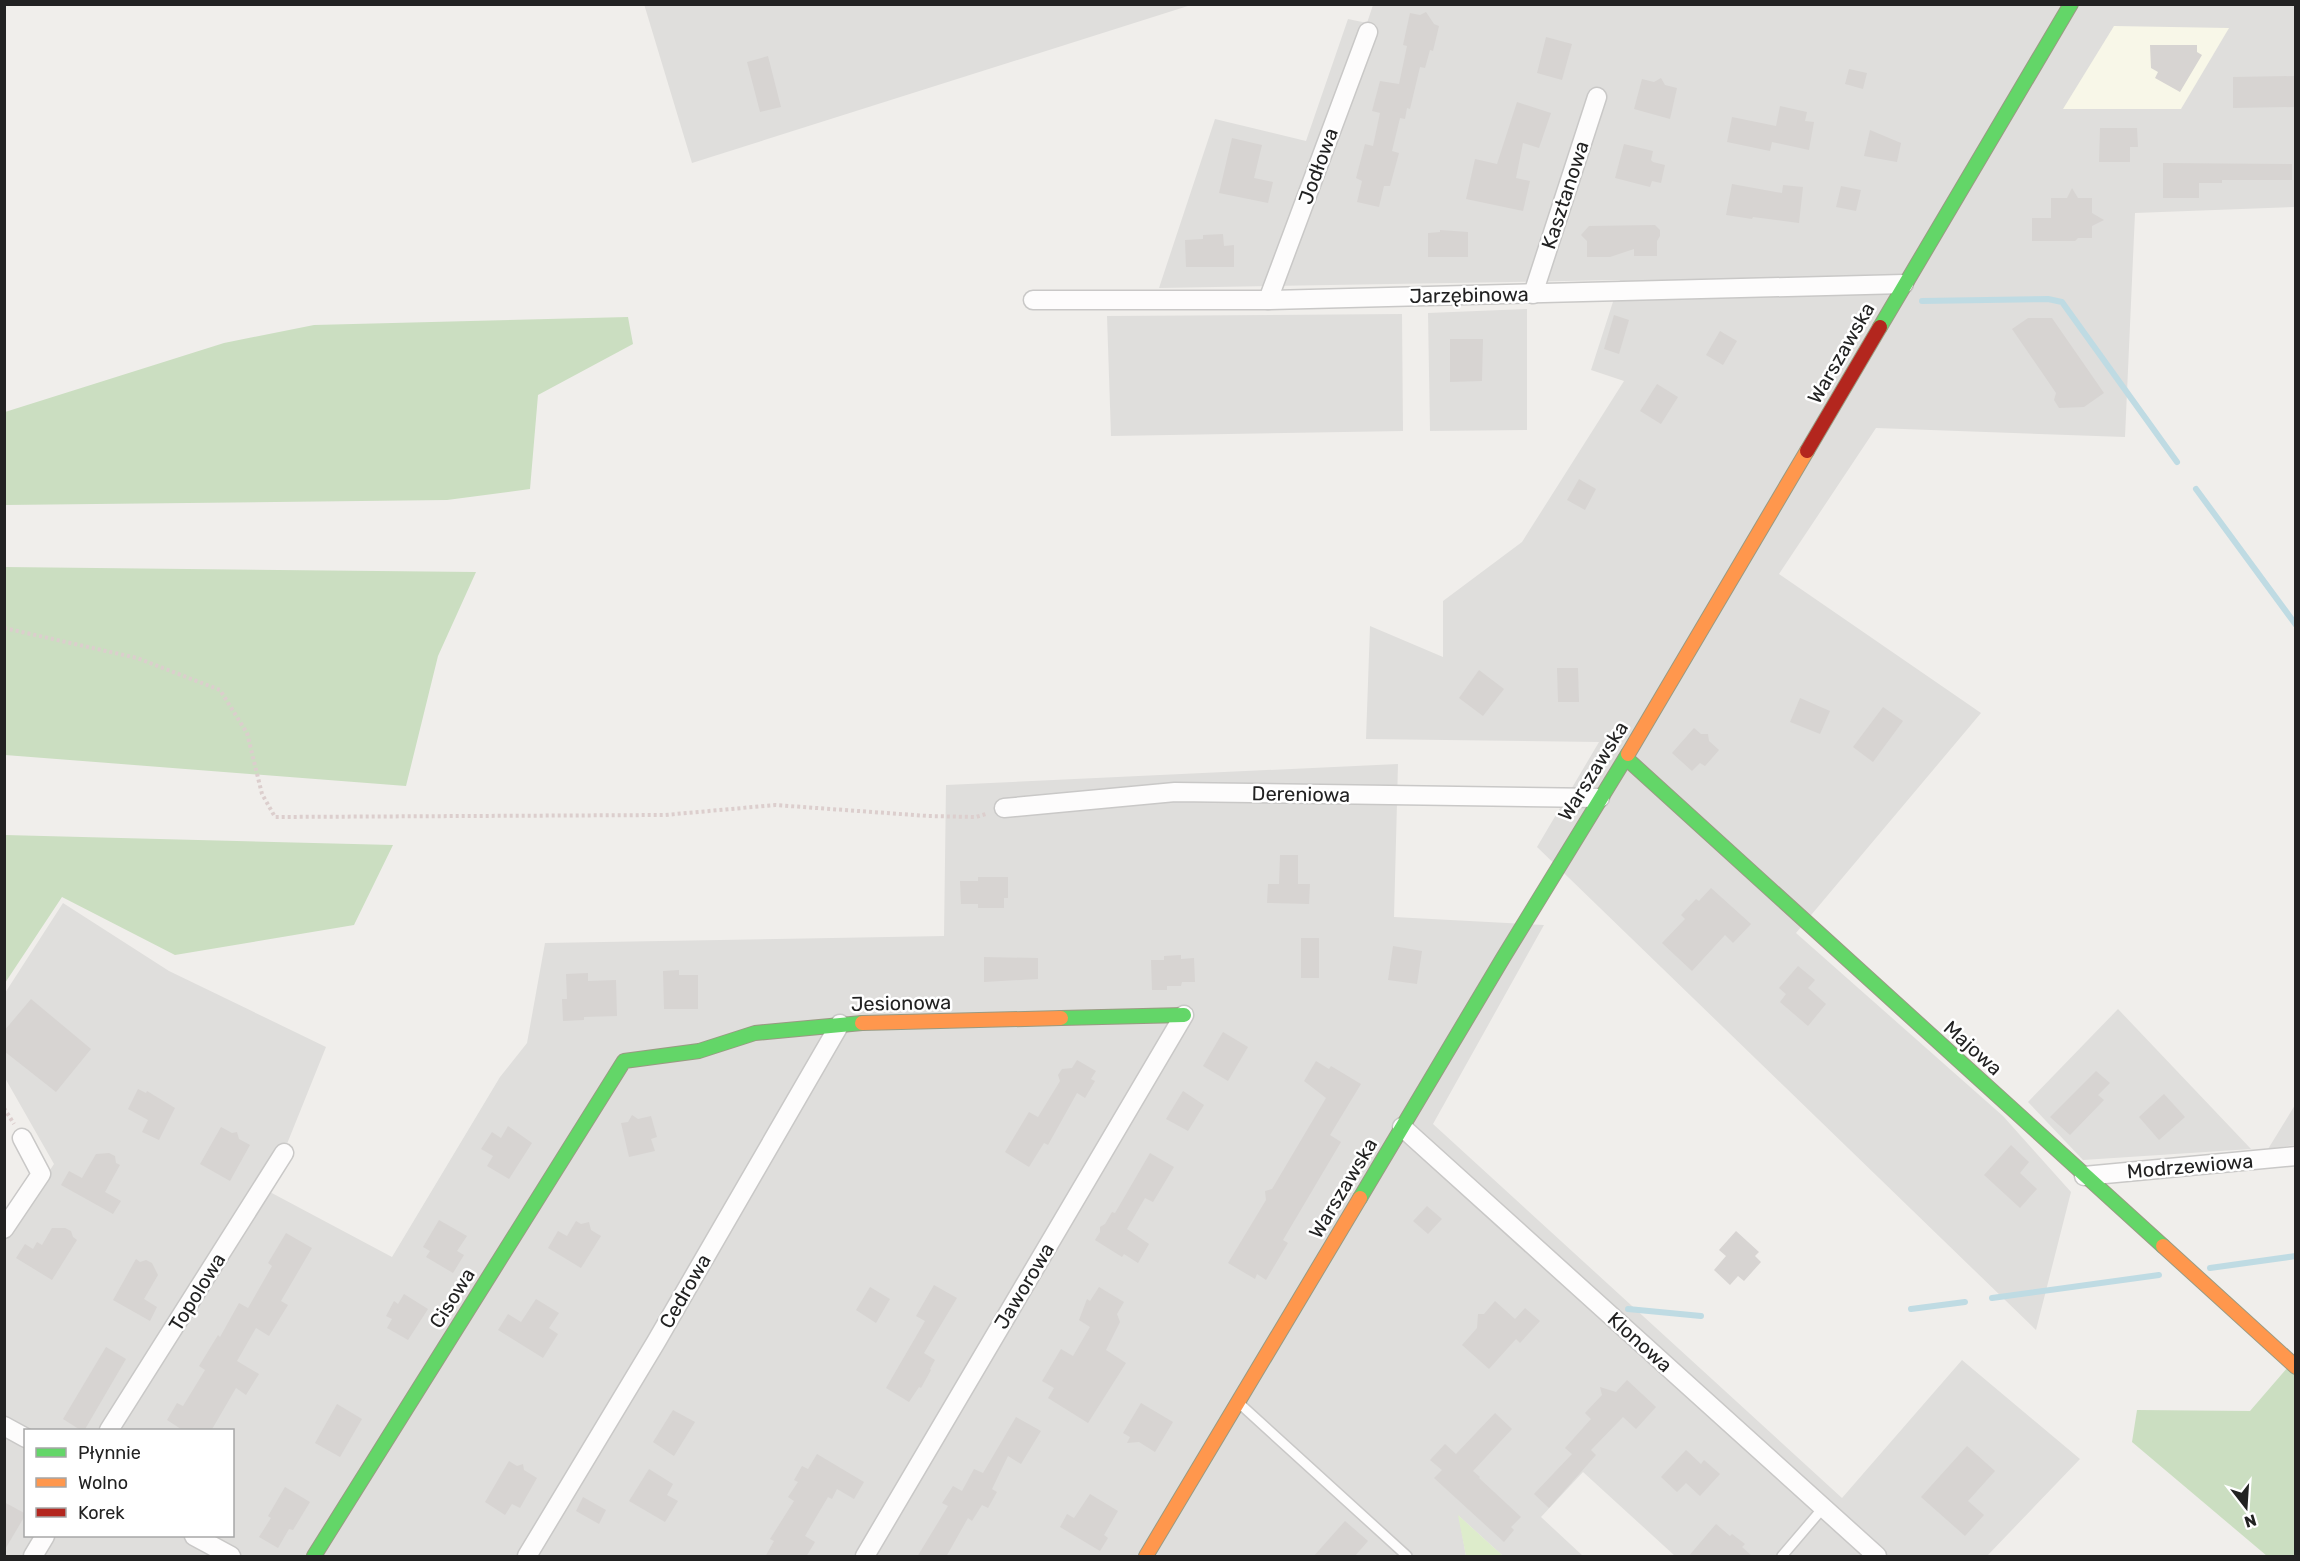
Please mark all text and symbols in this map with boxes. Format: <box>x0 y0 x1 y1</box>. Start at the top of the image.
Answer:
street label: Jodłowa <box>1293 125 1343 207</box>
street label: Kasztanowa <box>1536 138 1594 252</box>
street label: Jarzębinowa <box>1409 282 1529 308</box>
street label: Warszawska <box>1802 298 1880 408</box>
street label: Warszawska <box>1553 717 1633 825</box>
street label: Dereniowa <box>1252 781 1350 807</box>
street label: Jesionowa <box>851 990 951 1016</box>
street label: Majowa <box>1939 1016 2007 1080</box>
street label: Warszawska <box>1304 1133 1382 1243</box>
street label: Modrzewiowa <box>2126 1149 2254 1183</box>
street label: Jaworowa <box>989 1239 1059 1333</box>
street label: Topolowa <box>164 1249 230 1335</box>
street label: Cedrowa <box>654 1250 716 1332</box>
street label: Cisowa <box>424 1264 480 1332</box>
street label: Klonowa <box>1603 1307 1677 1377</box>
legend <box>24 1429 234 1537</box>
text: Płynnie <box>78 1442 141 1464</box>
text: Wolno <box>78 1472 128 1494</box>
north arrow <box>2216 1477 2276 1537</box>
text: Korek <box>78 1502 125 1524</box>
text: N <box>2242 1510 2259 1532</box>

